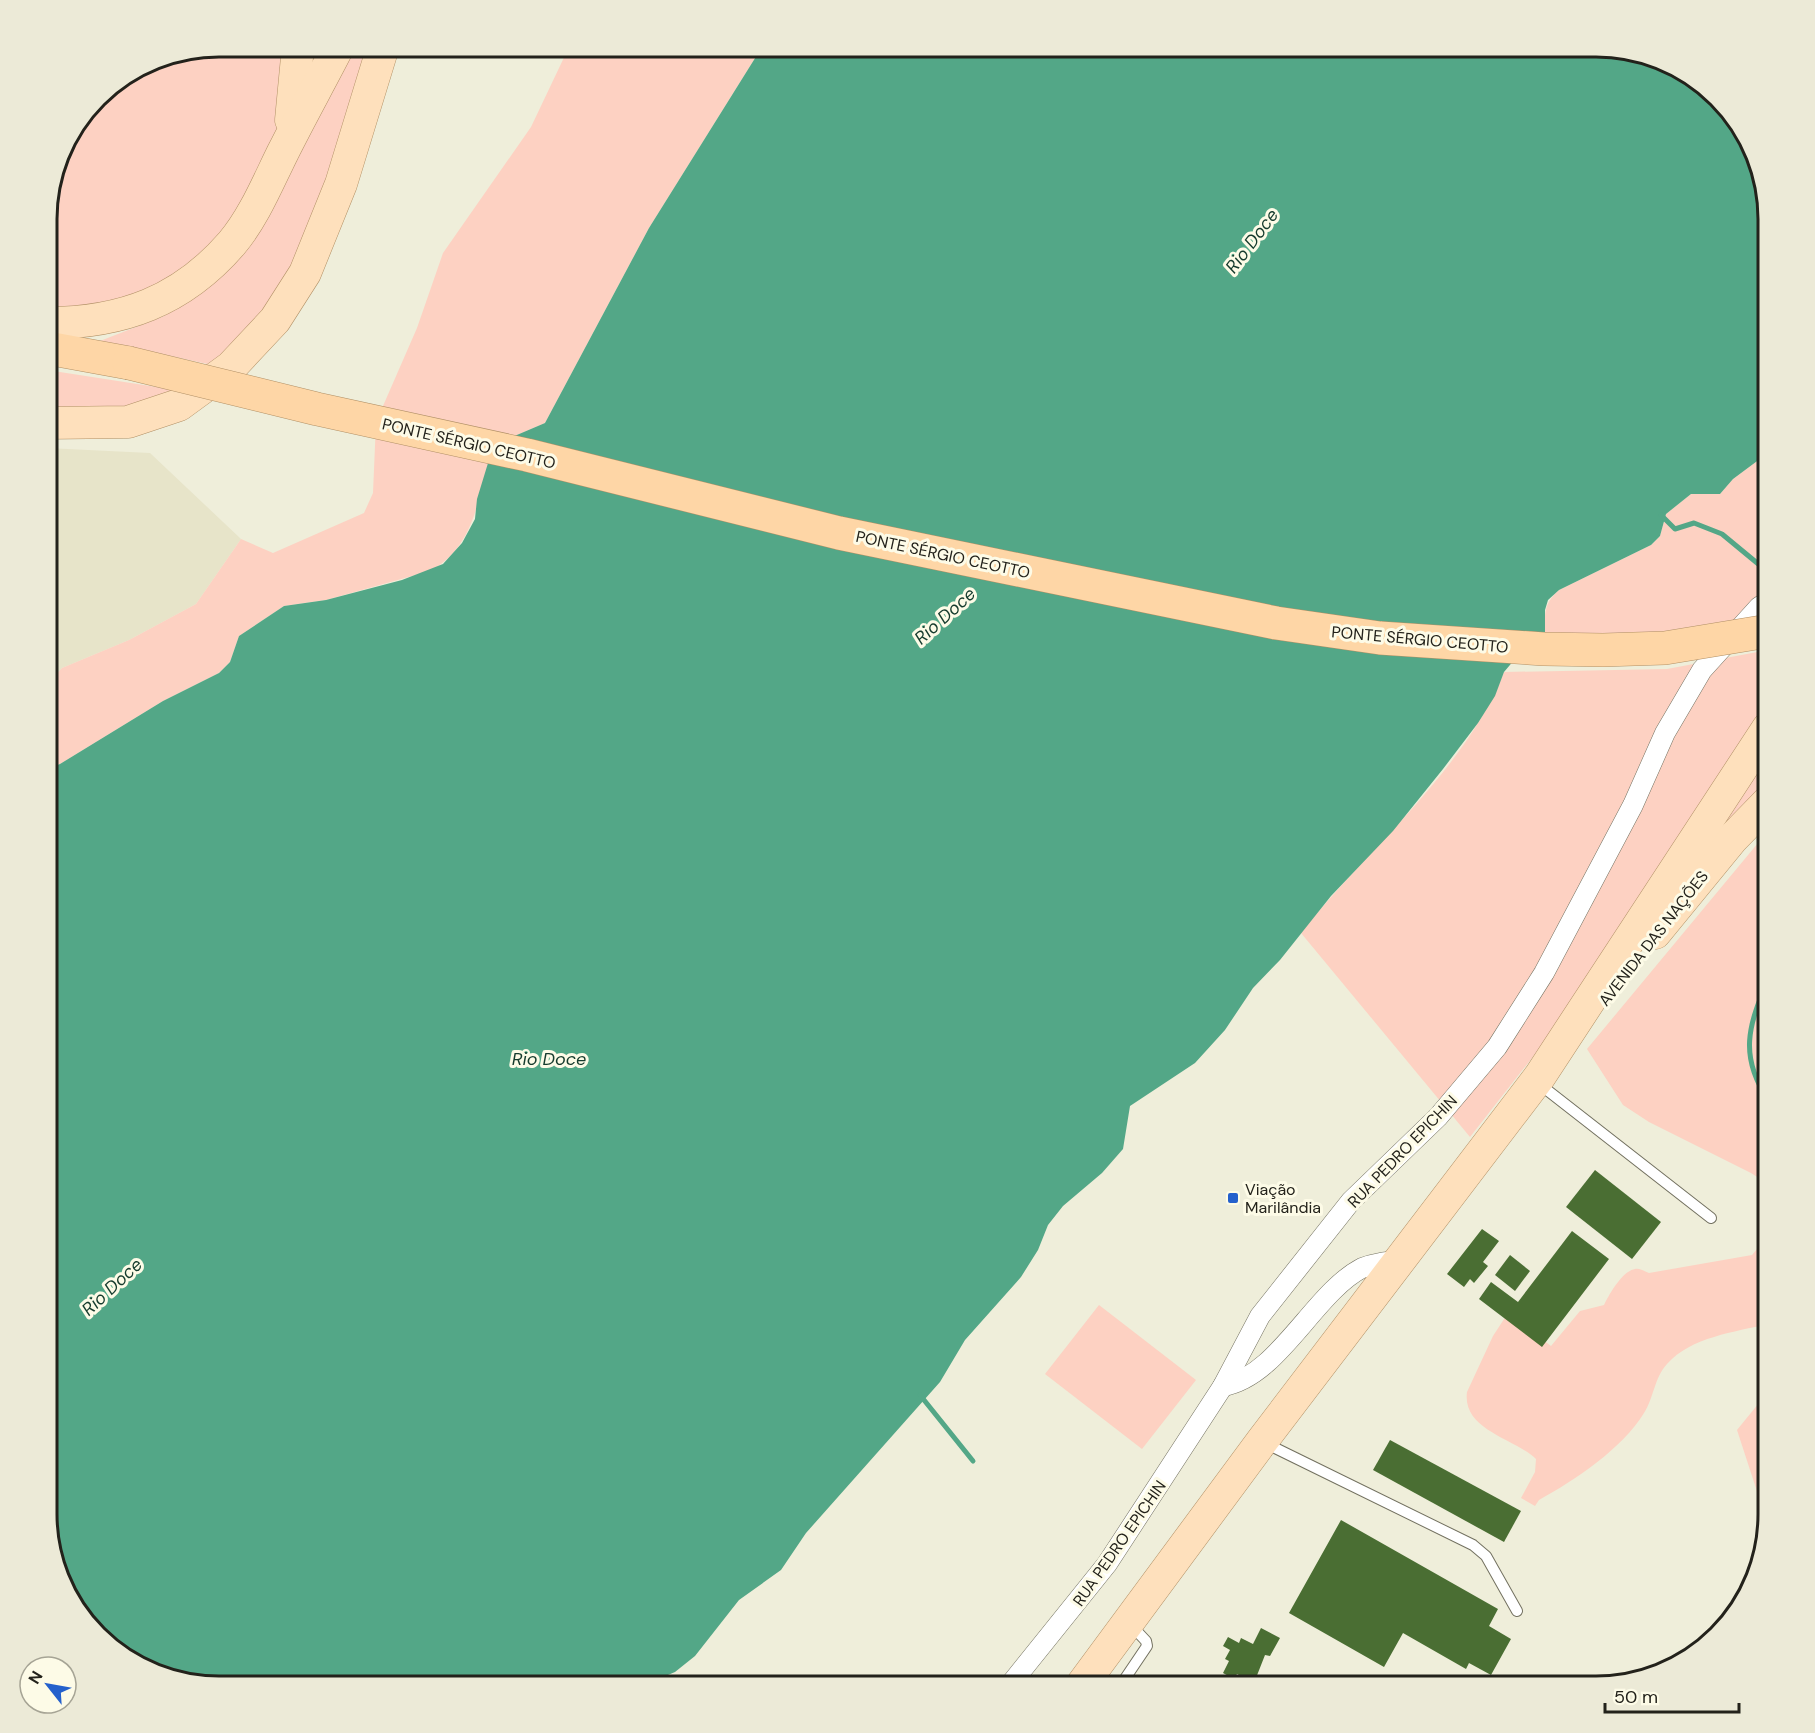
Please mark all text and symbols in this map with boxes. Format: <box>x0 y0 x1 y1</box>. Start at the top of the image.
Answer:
water label: Rio Doce <box>1220 204 1284 278</box>
street label: PONTE SÉRGIO CEOTTO <box>380 413 558 474</box>
street label: PONTE SÉRGIO CEOTTO <box>854 526 1032 583</box>
water label: Rio Doce <box>909 582 981 650</box>
street label: PONTE SÉRGIO CEOTTO <box>1331 621 1509 658</box>
street label: AVENIDA DAS NAÇÕES <box>1594 866 1713 1010</box>
water label: Rio Doce <box>512 1047 586 1071</box>
street label: RUA PEDRO EPICHIN <box>1343 1090 1462 1212</box>
place label: Viação Marilândia <box>1245 1179 1321 1218</box>
marker: Viação Marilândia <box>1226 1191 1240 1205</box>
water label: Rio Doce <box>77 1253 147 1321</box>
street label: RUA PEDRO EPICHIN <box>1068 1476 1171 1610</box>
north arrow <box>18 1655 78 1715</box>
text: N <box>24 1667 48 1688</box>
scale bar <box>1605 1676 1738 1714</box>
text: 50 m <box>1614 1685 1658 1709</box>

